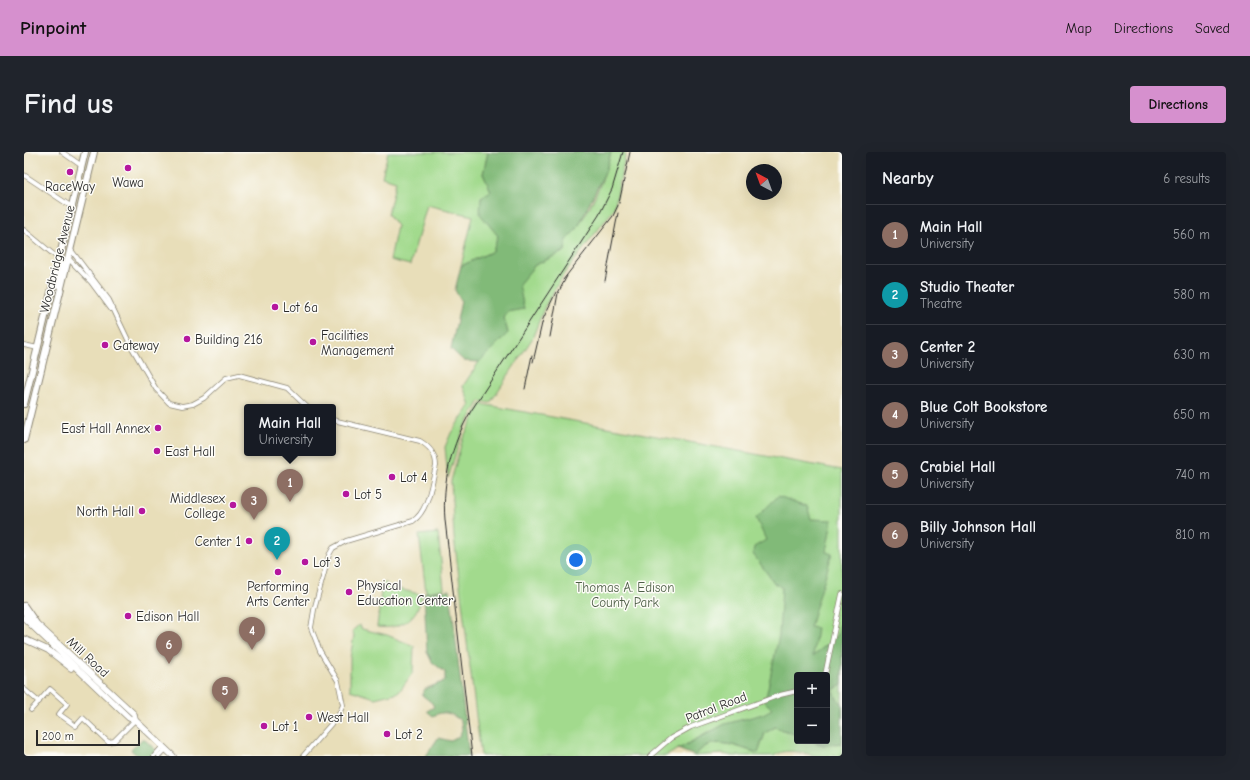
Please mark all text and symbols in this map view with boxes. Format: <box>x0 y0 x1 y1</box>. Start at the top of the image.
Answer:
text: Pinpoint <box>20 17 86 39</box>
text: Map <box>1065 20 1092 37</box>
text: Directions <box>1114 20 1173 37</box>
text: Saved <box>1195 20 1230 37</box>
button: Directions <box>1130 86 1226 123</box>
text: Find us <box>24 88 113 120</box>
marker: Wawa <box>123 163 133 173</box>
north arrow <box>746 164 782 200</box>
marker: RaceWay <box>65 167 75 177</box>
text: Nearby <box>882 169 933 188</box>
text: 6 results <box>1163 171 1210 186</box>
place label: Wawa <box>112 175 144 190</box>
place label: RaceWay <box>45 179 95 194</box>
street label: Woodbridge Avenue <box>36 203 78 315</box>
text: Main Hall <box>920 218 982 236</box>
text: 1 <box>892 227 898 242</box>
text: 560 m <box>1173 227 1210 242</box>
text: University <box>920 236 974 251</box>
text: Studio Theater <box>920 278 1014 296</box>
text: 2 <box>892 287 898 302</box>
text: 580 m <box>1173 287 1210 302</box>
text: Theatre <box>920 296 962 311</box>
place label: Lot 6a <box>283 300 318 315</box>
marker: Lot 6a <box>270 302 280 312</box>
place label: Facilities Management <box>321 328 395 358</box>
place label: Building 216 <box>195 332 263 347</box>
marker: Building 216 <box>182 334 192 344</box>
marker: Facilities Management <box>308 337 318 347</box>
place label: Gateway <box>113 338 159 353</box>
text: Center 2 <box>920 338 975 356</box>
marker: Gateway <box>100 340 110 350</box>
text: 3 <box>892 347 898 362</box>
text: 630 m <box>1173 347 1210 362</box>
text: University <box>920 356 974 371</box>
text: Blue Colt Bookstore <box>920 398 1047 416</box>
popup <box>244 404 336 456</box>
text: 4 <box>892 407 898 422</box>
text: 650 m <box>1173 407 1210 422</box>
text: Main Hall <box>259 414 321 432</box>
text: University <box>920 416 974 431</box>
place label: East Hall Annex <box>61 421 151 436</box>
marker: East Hall Annex <box>153 423 163 433</box>
text: University <box>259 432 313 447</box>
place label: East Hall <box>165 444 215 459</box>
marker: East Hall <box>152 446 162 456</box>
text: Crabiel Hall <box>920 458 995 476</box>
text: 5 <box>892 467 898 482</box>
text: 740 m <box>1176 467 1210 482</box>
pin: 1 <box>277 469 303 502</box>
place label: Lot 4 <box>400 470 427 485</box>
marker: Lot 4 <box>387 472 397 482</box>
text: University <box>920 476 974 491</box>
pin: 3 <box>241 487 267 520</box>
place label: Lot 5 <box>354 487 382 502</box>
marker: Lot 5 <box>341 489 351 499</box>
place label: Middlesex College <box>170 491 226 521</box>
marker: Middlesex College <box>228 500 238 510</box>
place label: North Hall <box>77 504 134 519</box>
marker: North Hall <box>137 506 147 516</box>
text: Billy Johnson Hall <box>920 518 1036 536</box>
pin: 2 <box>264 527 290 560</box>
text: 6 <box>892 527 898 542</box>
text: 810 m <box>1175 527 1210 542</box>
place label: Center 1 <box>195 534 241 549</box>
marker: Center 1 <box>244 536 254 546</box>
text: University <box>920 536 974 551</box>
your location <box>566 550 586 570</box>
place label: Lot 3 <box>313 555 341 570</box>
marker: Lot 3 <box>300 557 310 567</box>
marker: Performing Arts Center <box>273 567 283 577</box>
place label: Physical Education Center <box>357 578 454 608</box>
place label: Performing Arts Center <box>247 579 310 609</box>
park label: Thomas A. Edison County Park <box>576 580 674 610</box>
marker: Physical Education Center <box>344 587 354 597</box>
place label: Edison Hall <box>136 609 199 624</box>
marker: Edison Hall <box>123 611 133 621</box>
pin: 4 <box>239 617 265 650</box>
pin: 6 <box>156 631 182 664</box>
street label: Mill Road <box>64 634 112 680</box>
map controls <box>794 672 830 744</box>
button: + <box>794 672 830 708</box>
pin: 5 <box>212 677 238 710</box>
street label: Patrol Road <box>683 688 749 726</box>
button: − <box>794 708 830 744</box>
place label: West Hall <box>317 710 369 725</box>
marker: West Hall <box>304 712 314 722</box>
place label: Lot 1 <box>272 719 298 734</box>
marker: Lot 1 <box>259 721 269 731</box>
place label: Lot 2 <box>395 727 423 742</box>
scale bar <box>36 728 140 747</box>
marker: Lot 2 <box>382 729 392 739</box>
text: 200 m <box>42 730 74 743</box>

